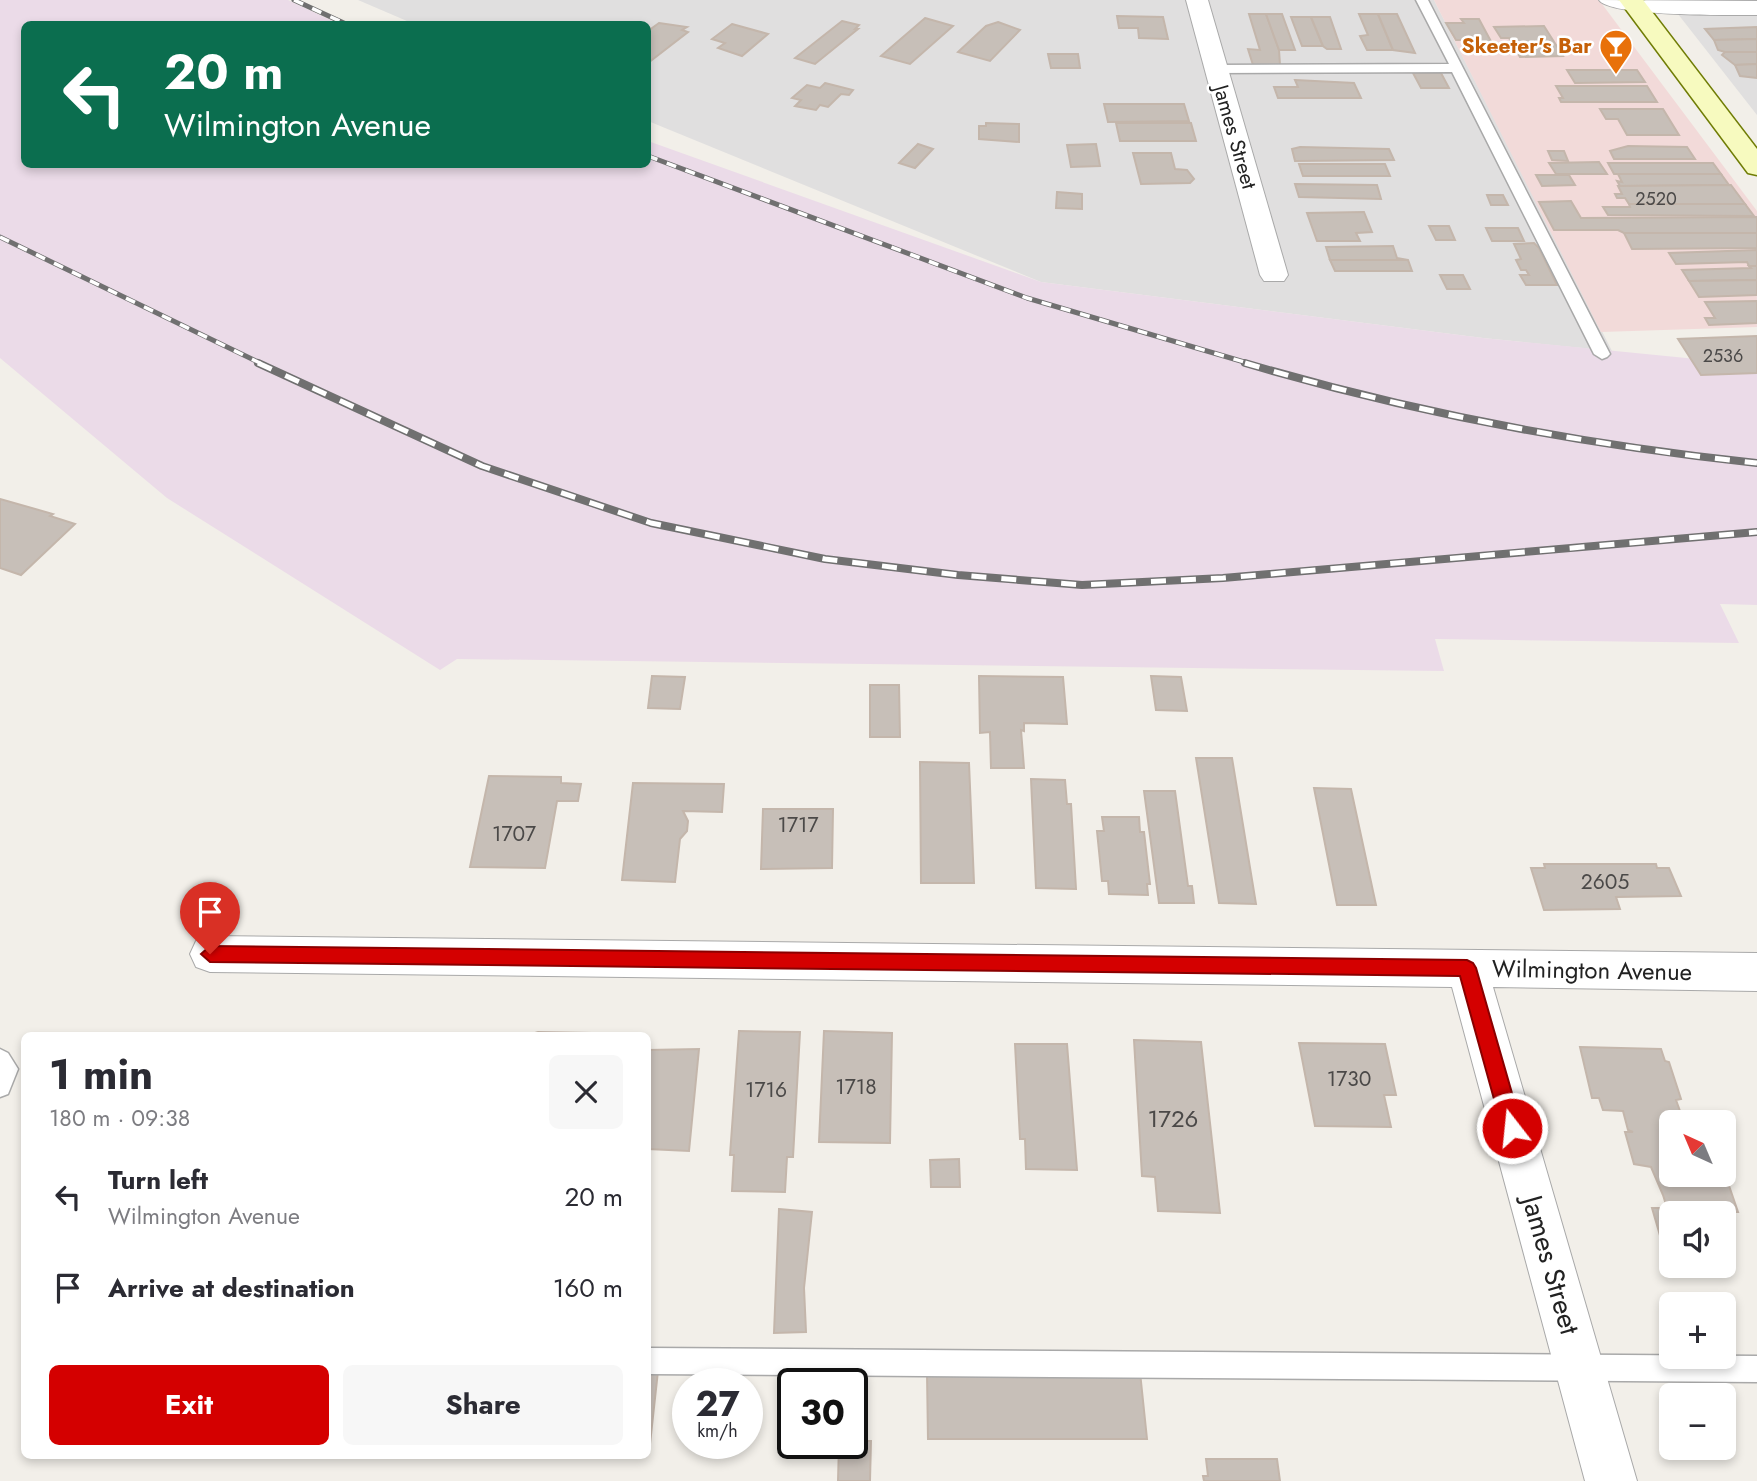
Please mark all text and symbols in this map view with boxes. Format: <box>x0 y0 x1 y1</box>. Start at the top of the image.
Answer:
bar icon: Skeeter's Bar <box>1597 27 1635 76</box>
place label: Skeeter's Bar <box>1462 31 1592 61</box>
text: 20 m <box>164 37 283 107</box>
icon: left <box>49 49 140 140</box>
street label: James Street <box>1205 78 1264 193</box>
text: Wilmington Avenue <box>164 102 431 148</box>
house number: 2520 <box>1635 186 1677 212</box>
house number: 2536 <box>1703 343 1743 369</box>
house number: 1717 <box>778 810 818 840</box>
house number: 1707 <box>492 819 536 849</box>
house number: 2605 <box>1581 867 1629 897</box>
pin <box>180 882 240 954</box>
icon: arrive <box>191 893 229 931</box>
street label: Wilmington Avenue <box>1492 951 1692 989</box>
text: 1 min <box>49 1044 153 1105</box>
button: close <box>549 1055 623 1129</box>
house number: 1730 <box>1327 1064 1371 1094</box>
house number: 1718 <box>835 1072 877 1102</box>
house number: 1716 <box>745 1075 787 1105</box>
position arrow <box>1475 1091 1549 1165</box>
text: 180 m · 09:38 <box>49 1101 190 1135</box>
house number: 1726 <box>1148 1101 1198 1136</box>
north arrow <box>1659 1110 1736 1186</box>
map controls <box>1659 1110 1736 1460</box>
text: Turn left <box>108 1161 208 1199</box>
icon: left <box>49 1178 87 1216</box>
text: 20 m <box>565 1178 623 1216</box>
street label: James Street <box>1510 1187 1590 1340</box>
text: Wilmington Avenue <box>108 1199 300 1233</box>
button: sound <box>1659 1201 1736 1278</box>
icon: arrive <box>49 1269 87 1307</box>
text: Arrive at destination <box>108 1269 355 1307</box>
text: 160 m <box>553 1269 623 1307</box>
button: + <box>1659 1292 1736 1369</box>
button: Exit <box>49 1365 329 1445</box>
button: Share <box>343 1365 623 1445</box>
speed limit sign: 30 <box>777 1368 868 1459</box>
text: 27 <box>695 1379 740 1429</box>
button: − <box>1659 1383 1736 1460</box>
text: km/h <box>697 1418 738 1444</box>

